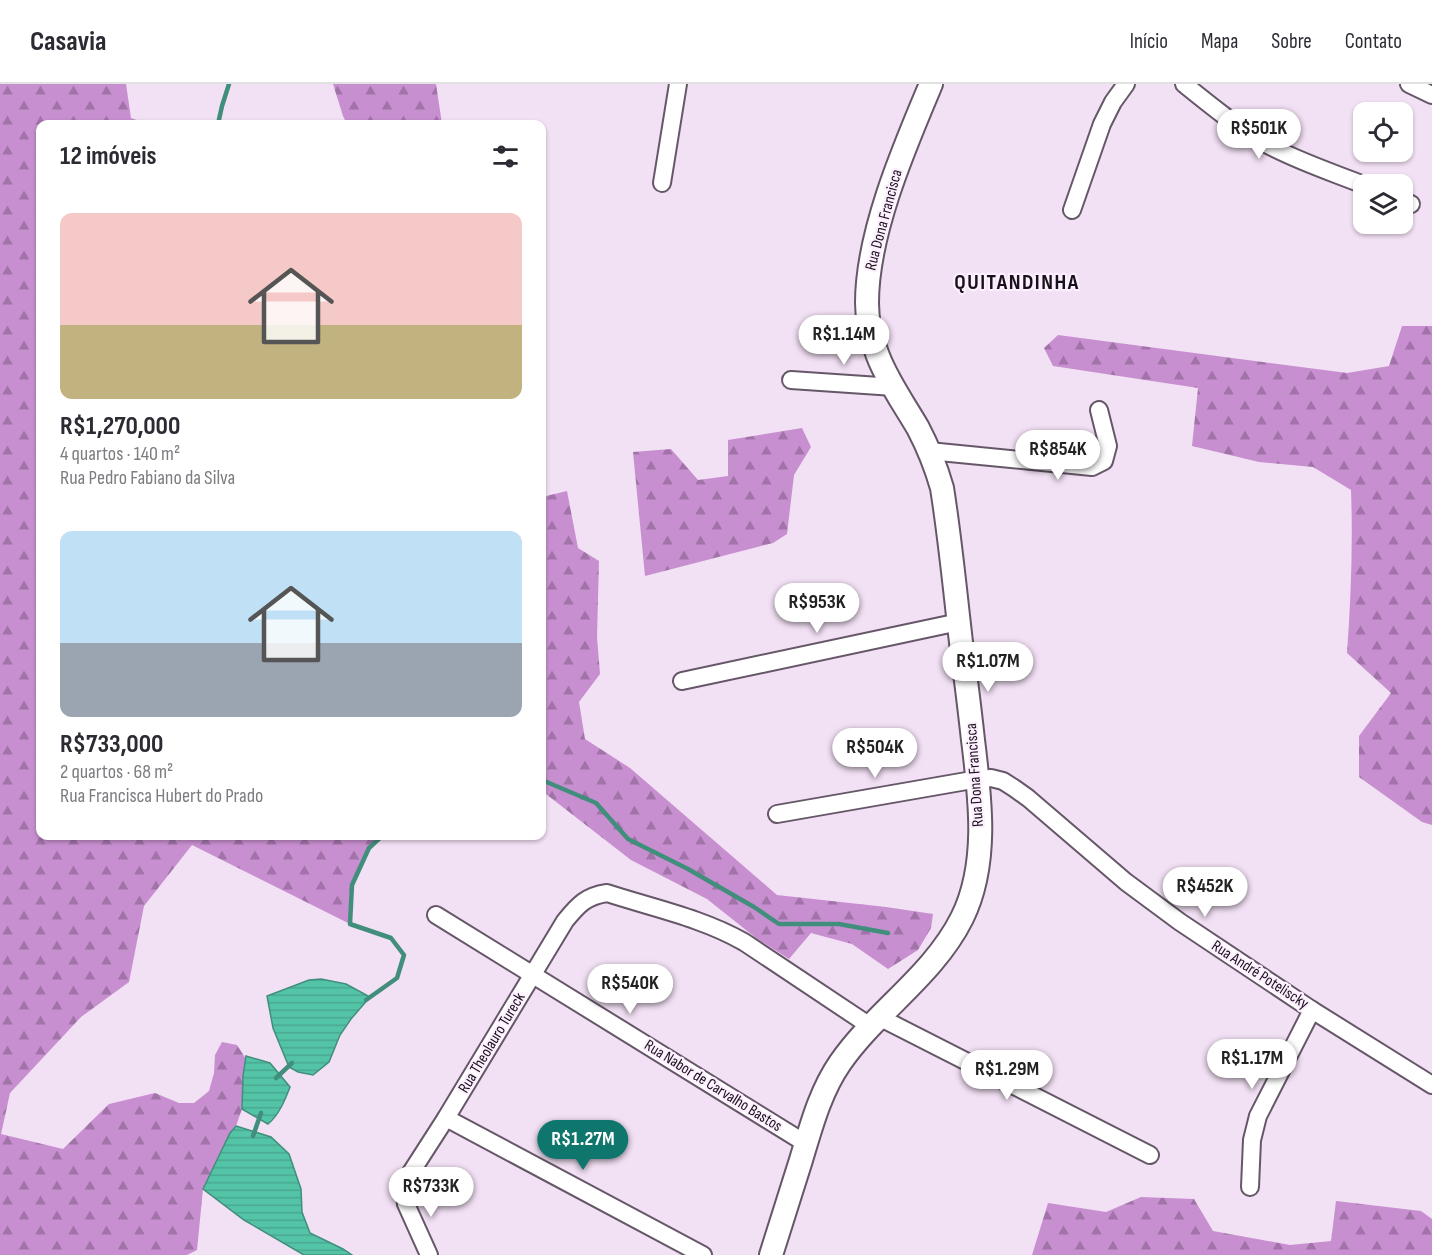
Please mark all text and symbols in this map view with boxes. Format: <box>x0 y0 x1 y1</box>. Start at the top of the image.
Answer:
text: Casavia <box>30 25 106 58</box>
text: Início <box>1130 29 1168 54</box>
text: Mapa <box>1201 29 1238 54</box>
text: Sobre <box>1271 29 1312 54</box>
text: Contato <box>1345 29 1402 54</box>
map controls <box>1353 102 1413 234</box>
button: locate <box>1353 102 1413 162</box>
pin: R$501K <box>1210 109 1308 160</box>
text: R$501K <box>1231 116 1287 140</box>
icon: filters <box>489 140 522 173</box>
text: 12 imóveis <box>60 141 157 172</box>
street label: Rua Dona Francisca <box>861 167 907 273</box>
button: layers <box>1353 174 1413 234</box>
icon: home <box>237 252 345 360</box>
district label: QUITANDINHA <box>954 269 1080 296</box>
pin: R$1.14M <box>789 315 899 366</box>
text: R$1.14M <box>812 322 876 346</box>
text: R$1,270,000 <box>60 411 180 442</box>
pin: R$854K <box>1009 430 1107 481</box>
text: R$854K <box>1029 437 1087 461</box>
text: 4 quartos · 140 m² <box>60 442 180 466</box>
text: Rua Pedro Fabiano da Silva <box>60 466 235 490</box>
icon: home <box>237 570 345 678</box>
pin: R$953K <box>768 583 866 634</box>
text: R$953K <box>788 590 846 614</box>
pin: R$1.07M <box>933 642 1043 693</box>
text: R$1.07M <box>956 649 1020 673</box>
street label: Rua Dona Francisca <box>962 723 988 827</box>
pin: R$504K <box>826 728 924 779</box>
text: R$733,000 <box>60 729 163 760</box>
text: R$504K <box>846 735 904 759</box>
text: 2 quartos · 68 m² <box>60 760 173 784</box>
text: Rua Francisca Hubert do Prado <box>60 784 263 808</box>
pin: R$452K <box>1156 867 1254 918</box>
text: R$452K <box>1177 874 1233 898</box>
street label: Rua André Poteliscky <box>1208 937 1312 1013</box>
pin: R$540K <box>581 964 679 1015</box>
text: R$540K <box>601 971 659 995</box>
street label: Rua Theolauro Tureck <box>455 989 529 1097</box>
street label: Rua Nabor de Carvalho Bastos <box>641 1036 786 1136</box>
pin: R$1.17M <box>1197 1039 1307 1090</box>
text: R$1.17M <box>1221 1046 1283 1070</box>
pin: R$1.29M <box>952 1050 1062 1101</box>
text: R$1.29M <box>975 1057 1039 1081</box>
pin: R$1.27M <box>528 1120 638 1171</box>
text: R$1.27M <box>551 1127 615 1151</box>
pin: R$733K <box>382 1167 480 1218</box>
text: R$733K <box>403 1174 459 1198</box>

